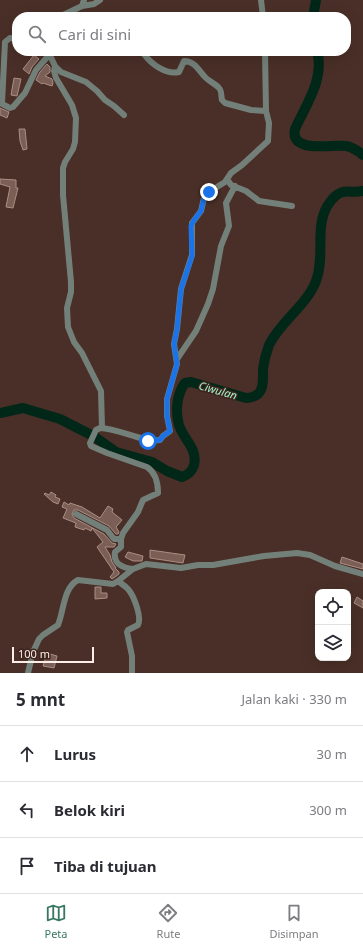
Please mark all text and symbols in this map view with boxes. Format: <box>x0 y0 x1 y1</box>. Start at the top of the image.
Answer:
search box <box>12 12 351 56</box>
icon: search <box>26 23 48 45</box>
text: Cari di sini <box>58 24 131 44</box>
route end <box>200 183 218 201</box>
water label: Ciwulan <box>197 377 239 403</box>
route start <box>139 432 157 450</box>
map controls <box>315 589 351 661</box>
button: locate <box>315 589 351 625</box>
button: layers <box>315 625 351 661</box>
scale bar <box>12 645 94 664</box>
text: 100 m <box>18 646 50 661</box>
text: 5 mnt <box>16 688 65 711</box>
text: Jalan kaki · 330 m <box>241 690 347 708</box>
icon: ahead <box>16 743 38 765</box>
text: Lurus <box>54 744 96 764</box>
text: 30 m <box>317 745 347 763</box>
icon: left <box>16 799 38 821</box>
text: Belok kiri <box>54 800 125 820</box>
text: 300 m <box>309 801 347 819</box>
icon: arrive <box>16 855 38 877</box>
text: Tiba di tujuan <box>54 856 157 876</box>
tab: Peta <box>45 902 68 941</box>
tab: Rute <box>157 902 180 941</box>
tab: Disimpan <box>269 902 318 941</box>

